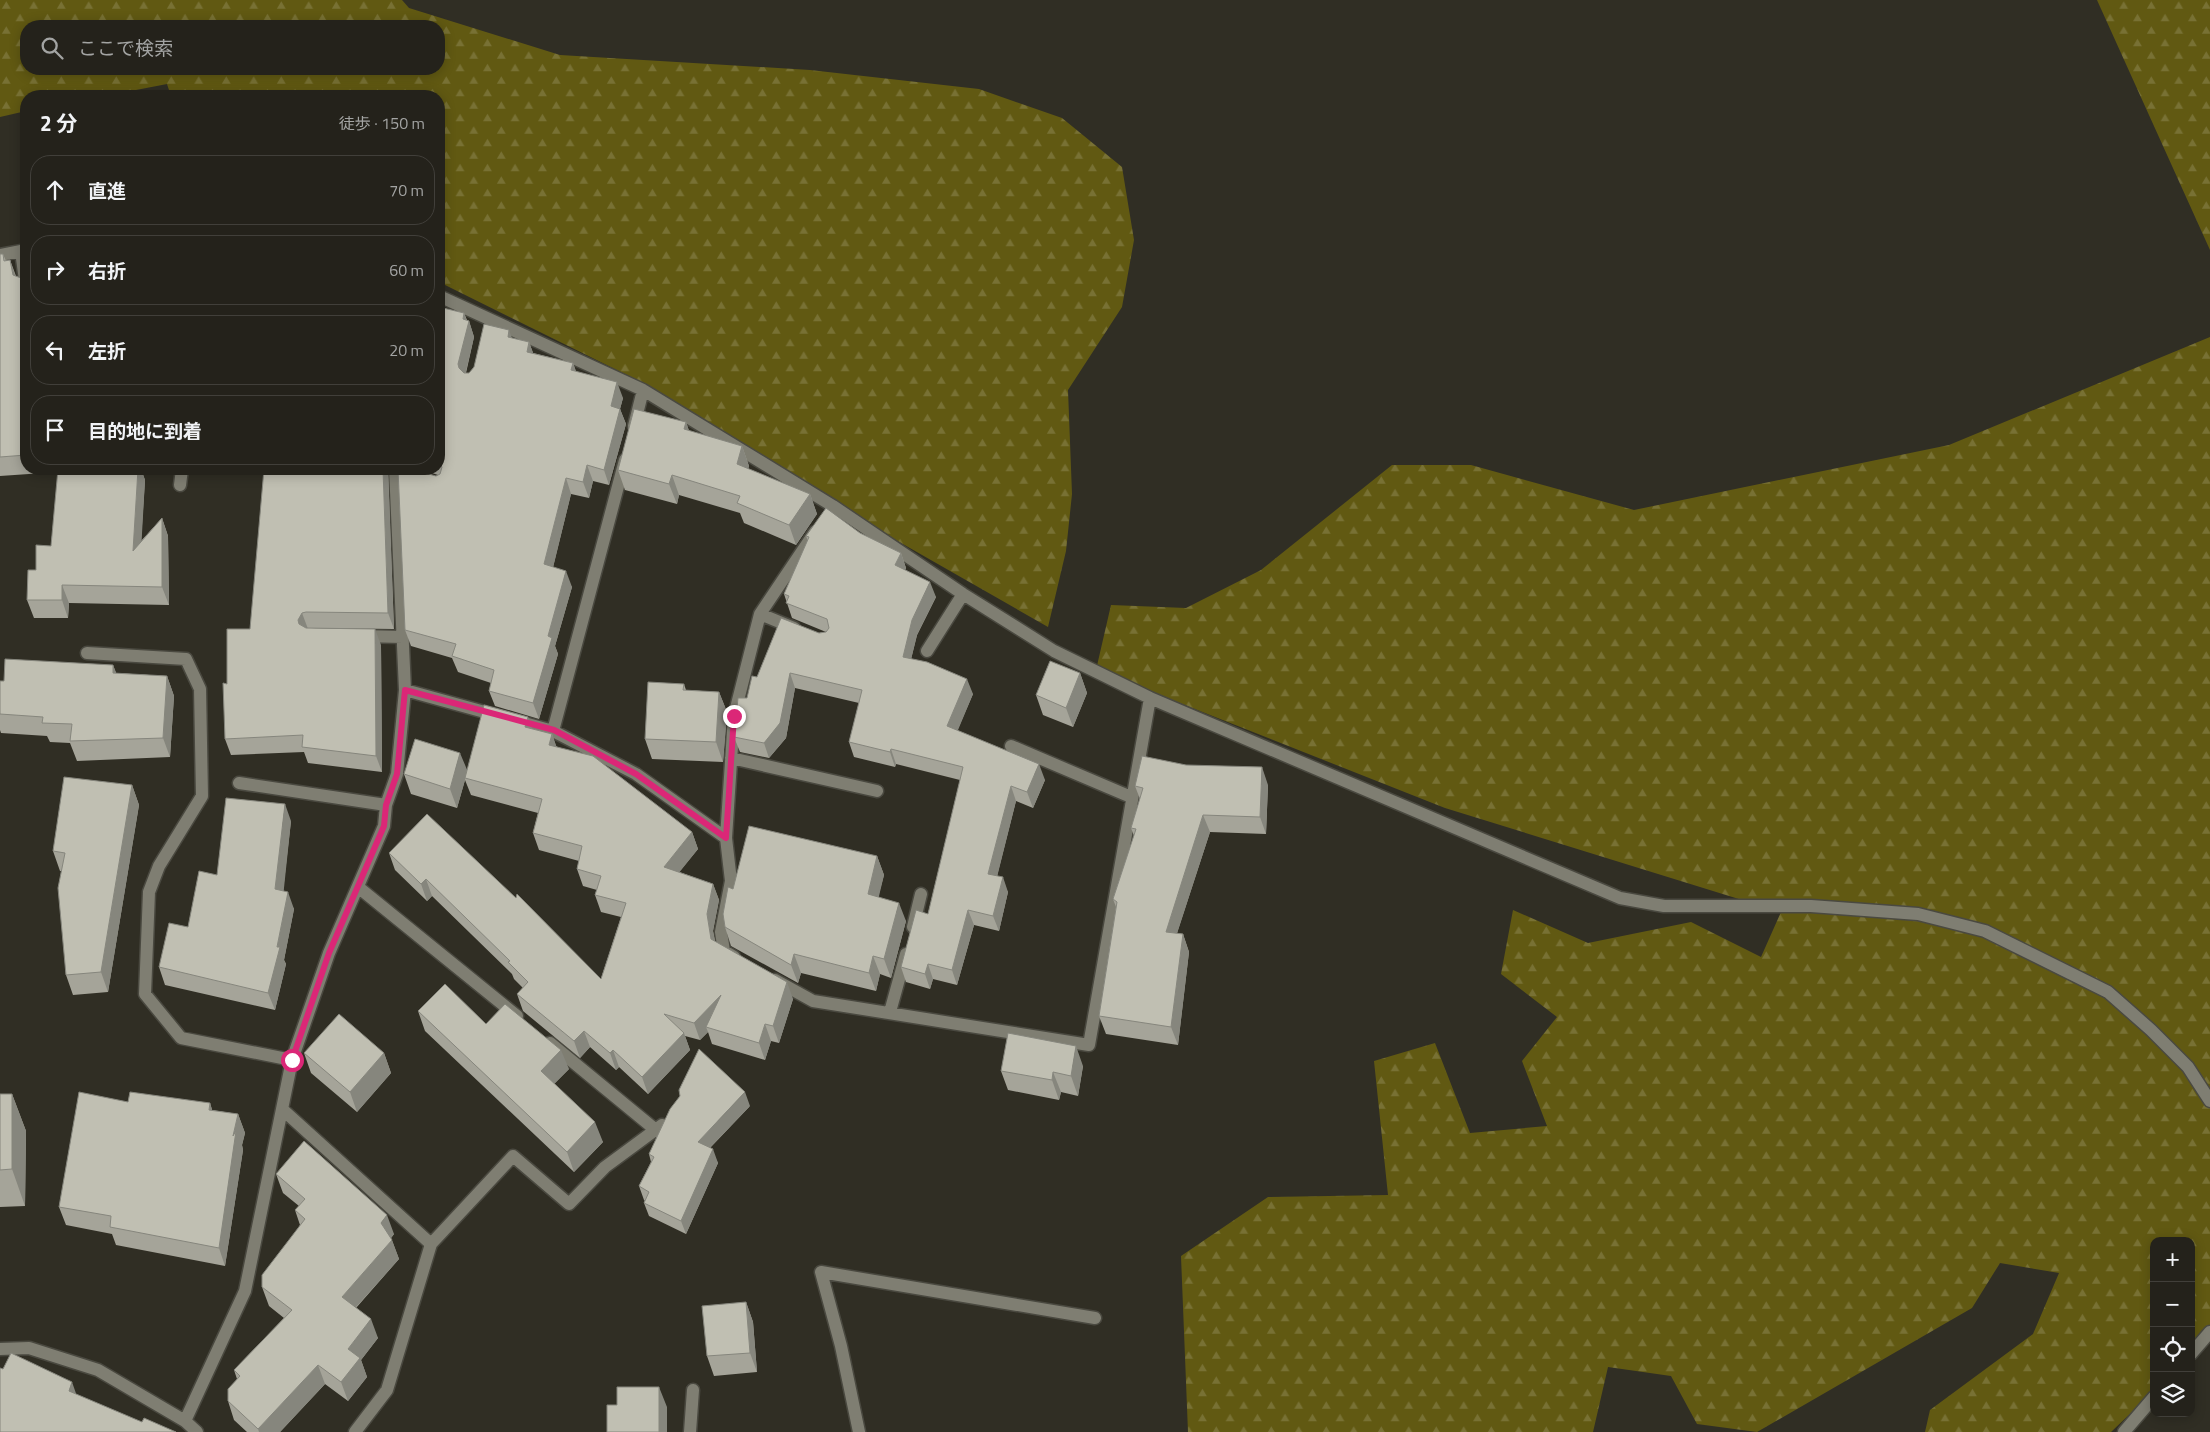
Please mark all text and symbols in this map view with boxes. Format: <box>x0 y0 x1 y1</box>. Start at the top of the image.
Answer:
search box <box>20 20 445 75</box>
text: ここで検索 <box>78 33 173 62</box>
icon: search <box>38 34 66 62</box>
text: 2 分 <box>40 107 77 139</box>
text: 徒歩 · 150 m <box>339 111 425 135</box>
icon: ahead <box>41 176 69 204</box>
text: 直進 <box>88 176 126 205</box>
text: 70 m <box>389 178 424 202</box>
icon: right <box>41 256 69 284</box>
text: 右折 <box>88 256 126 285</box>
text: 60 m <box>389 258 424 282</box>
icon: left <box>41 336 69 364</box>
text: 左折 <box>88 336 126 365</box>
text: 20 m <box>389 338 424 362</box>
icon: arrive <box>41 416 69 444</box>
text: 目的地に到着 <box>88 416 202 445</box>
route end <box>723 705 746 728</box>
route start <box>281 1049 304 1072</box>
map controls <box>2150 1237 2195 1417</box>
button: + <box>2150 1237 2195 1282</box>
button: − <box>2150 1282 2195 1327</box>
button: locate <box>2150 1327 2195 1372</box>
button: layers <box>2150 1372 2195 1417</box>

